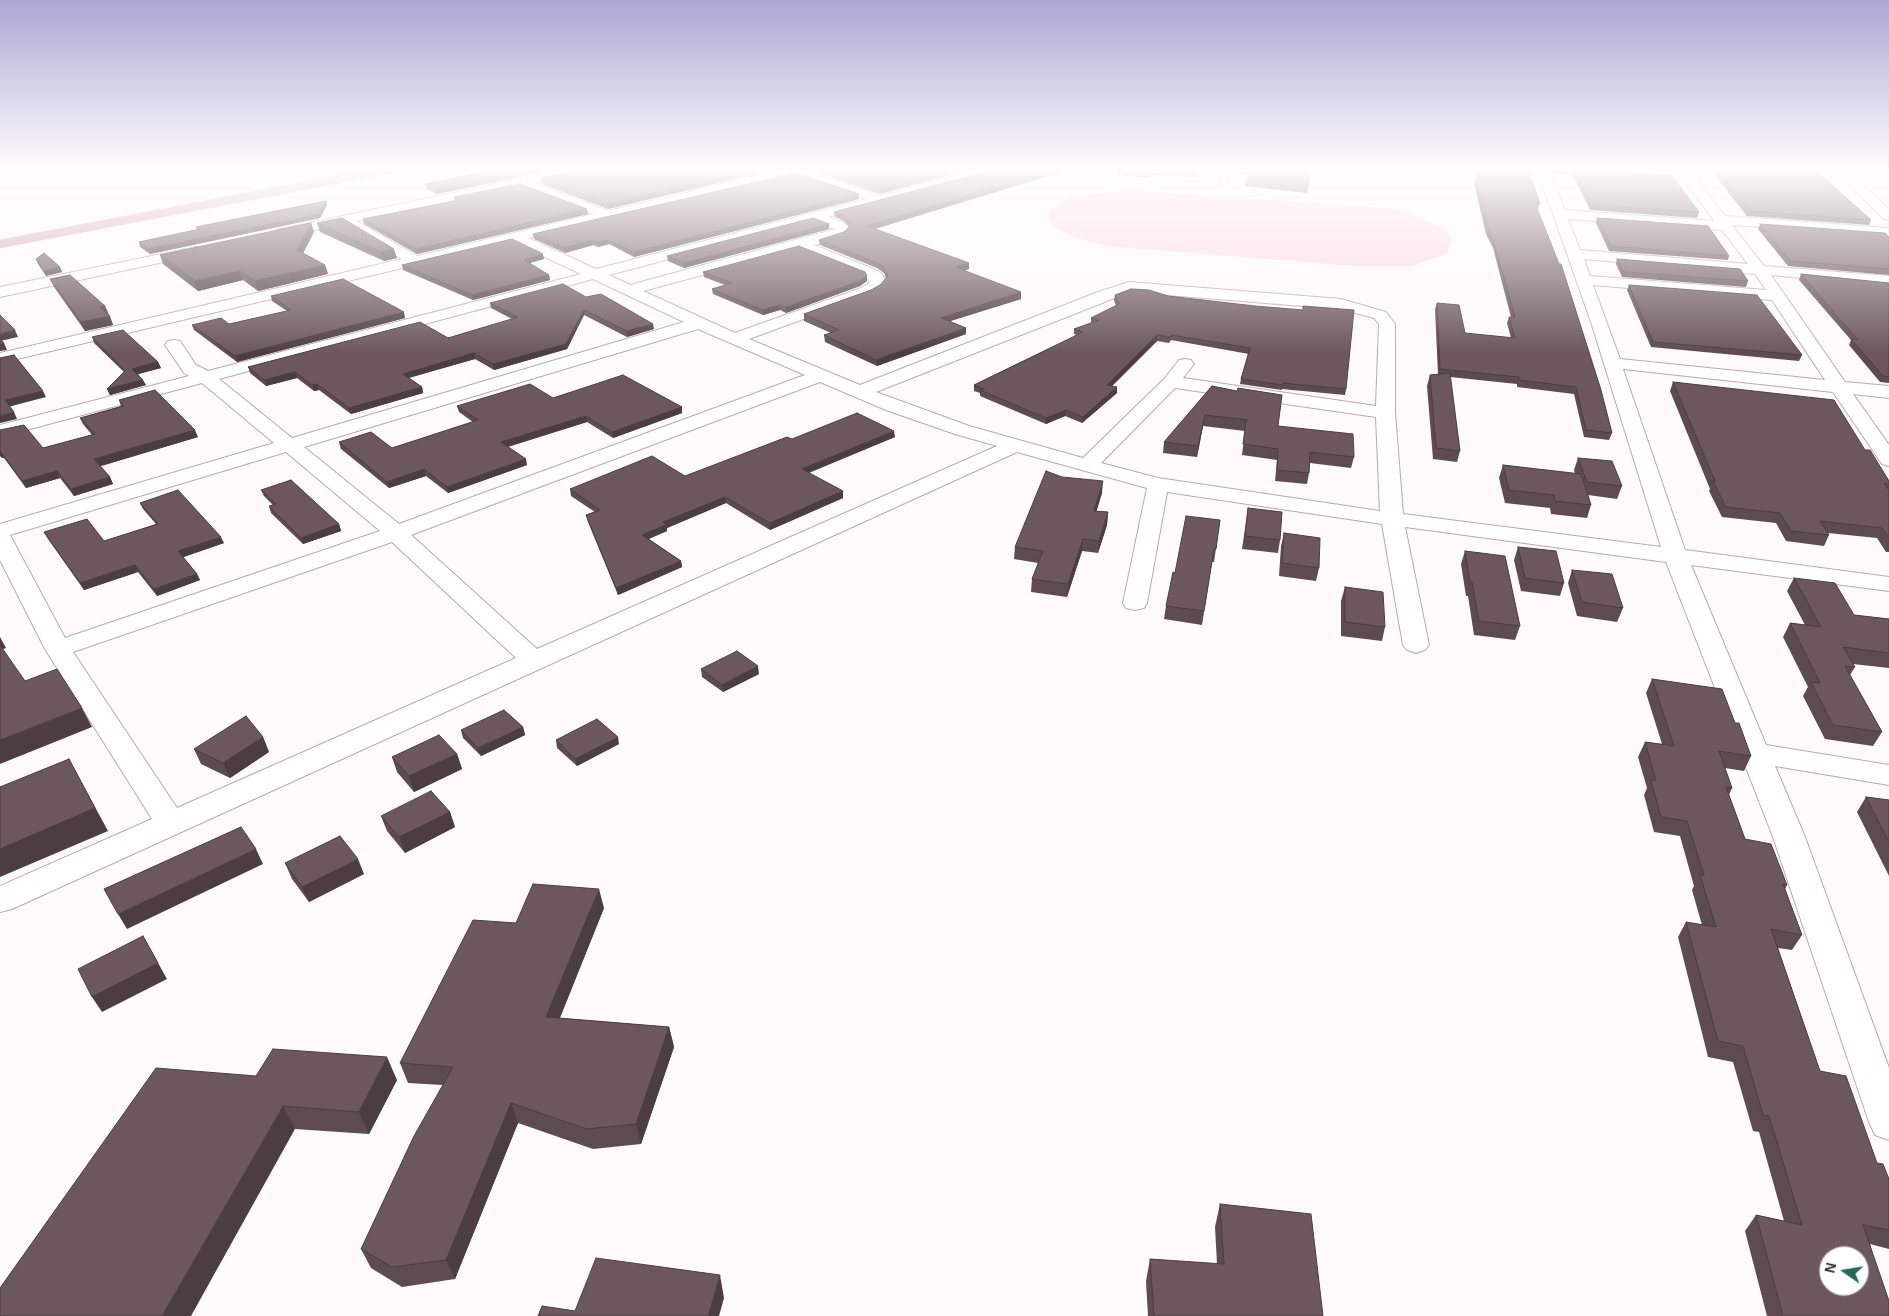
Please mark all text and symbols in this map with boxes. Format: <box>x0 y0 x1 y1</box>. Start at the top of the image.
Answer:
north arrow <box>1819 1246 1869 1296</box>
text: N <box>1821 1261 1839 1275</box>

